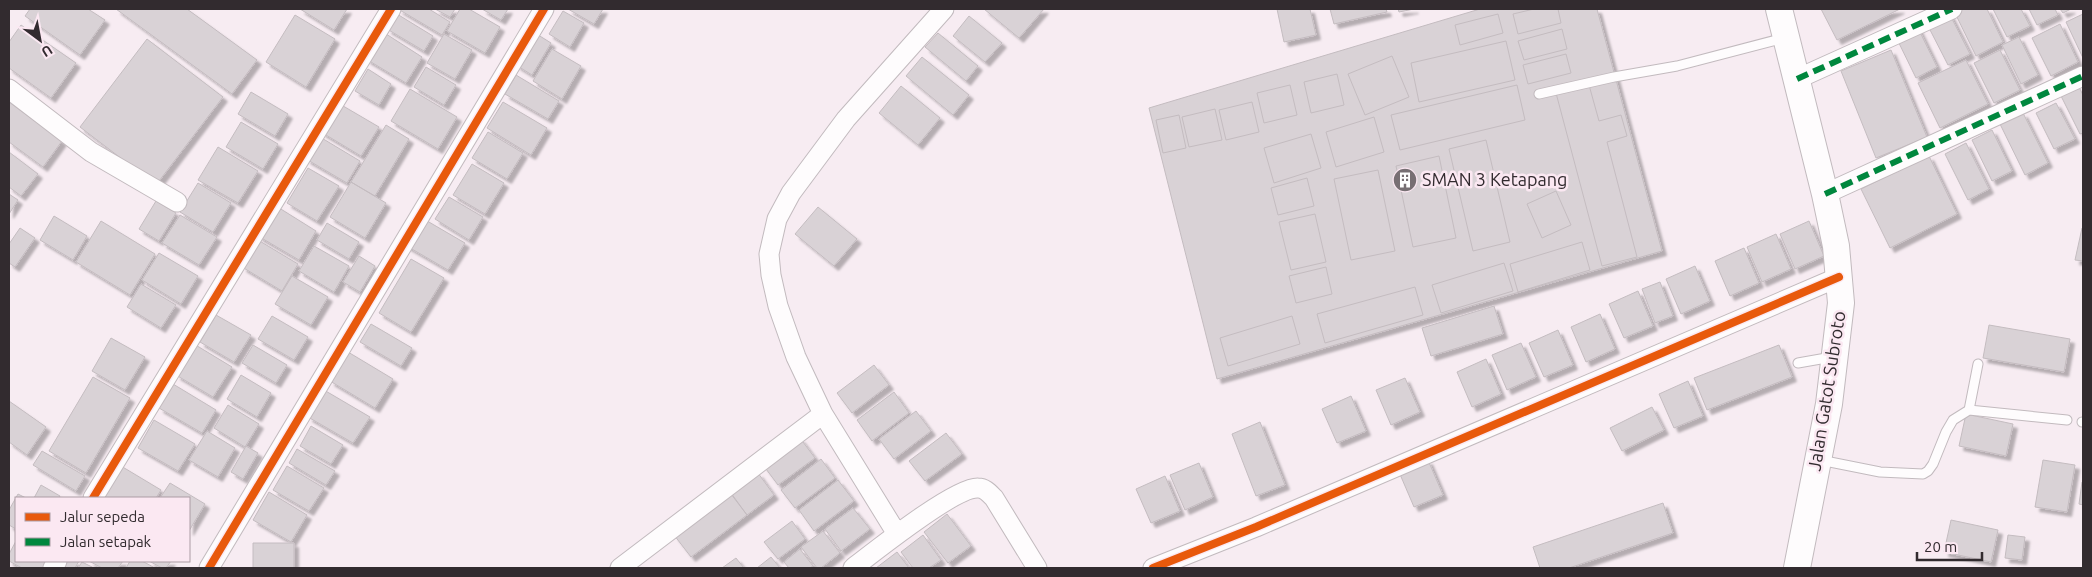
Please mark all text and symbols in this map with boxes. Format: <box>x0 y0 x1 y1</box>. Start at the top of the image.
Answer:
north arrow <box>15 15 65 65</box>
text: U <box>38 42 55 60</box>
building icon: SMAN 3 Ketapang <box>1392 167 1418 193</box>
place label: SMAN 3 Ketapang <box>1422 169 1567 189</box>
street label: Jalan Gatot Subroto <box>1803 309 1849 472</box>
legend <box>15 497 190 562</box>
text: Jalur sepeda <box>60 508 145 525</box>
scale bar <box>1917 530 1982 562</box>
text: Jalan setapak <box>60 533 152 550</box>
text: 20 m <box>1924 538 1957 555</box>

